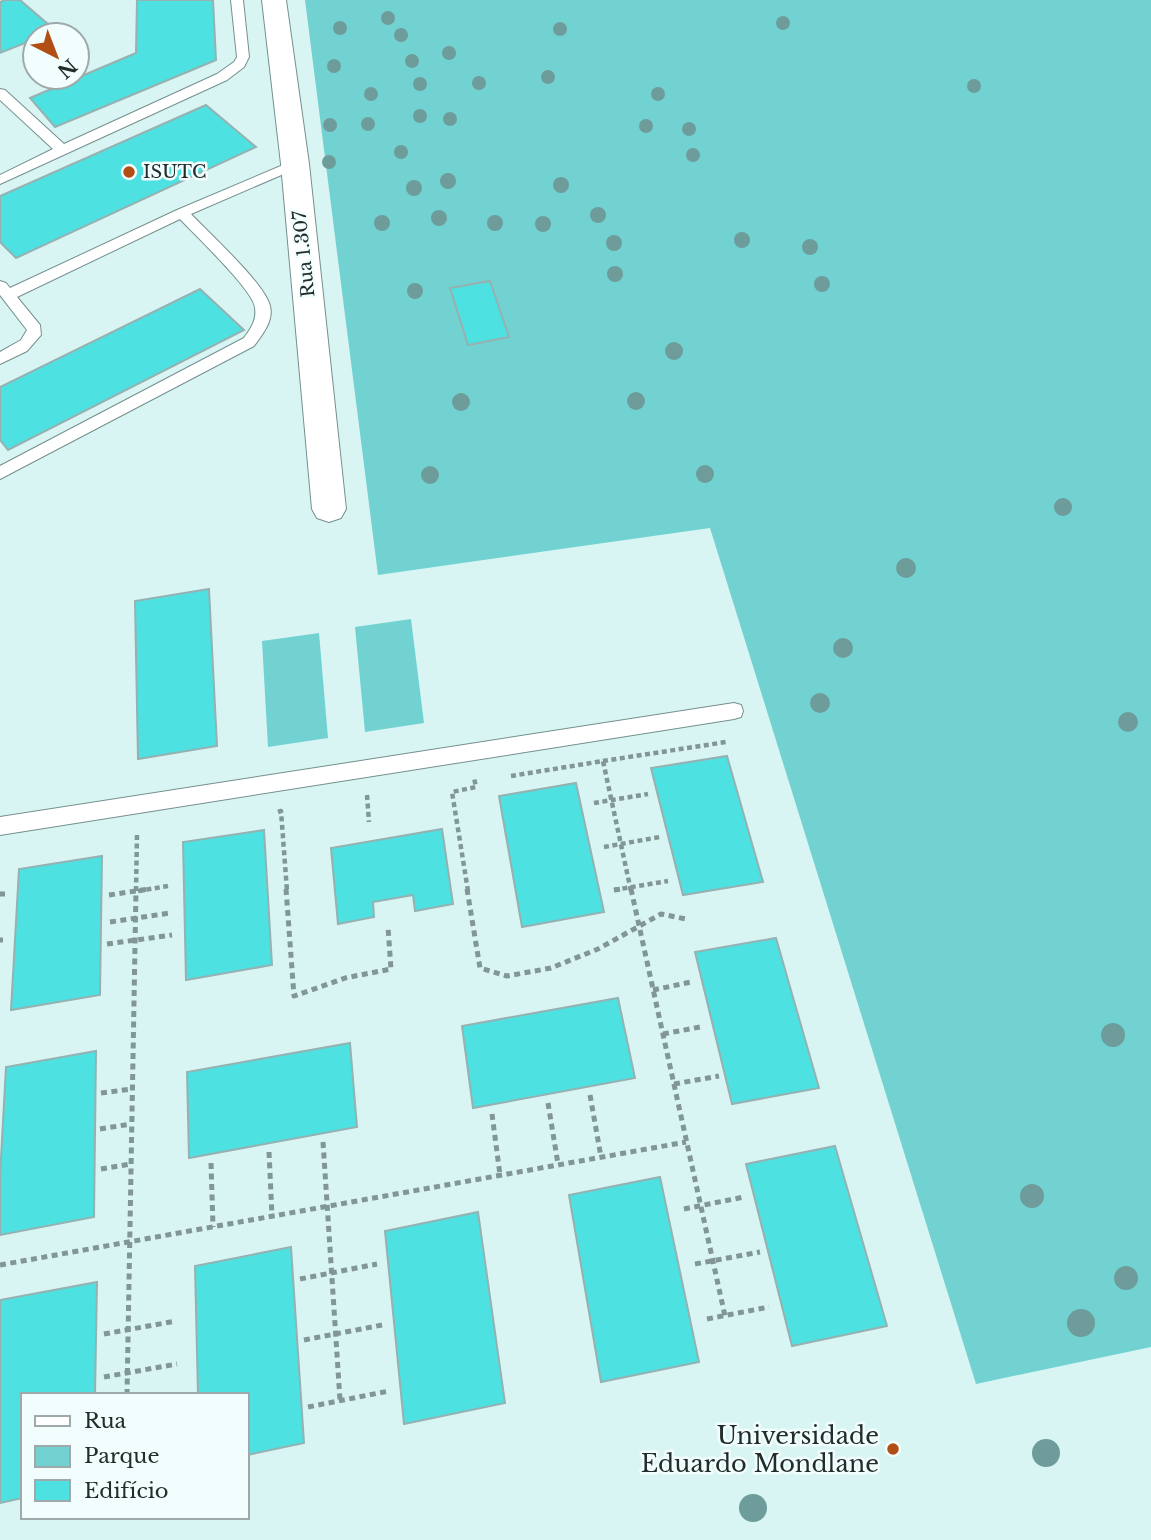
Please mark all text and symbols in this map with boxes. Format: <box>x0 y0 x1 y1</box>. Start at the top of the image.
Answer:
north arrow <box>21 21 91 91</box>
text: N <box>53 54 81 83</box>
place label: ISUTC <box>143 161 206 183</box>
marker: ISUTC <box>121 164 137 180</box>
street label: Rua 1.307 <box>288 209 319 298</box>
legend <box>21 1393 248 1519</box>
text: Rua <box>84 1408 127 1434</box>
place label: Universidade Eduardo Mondlane <box>641 1421 879 1478</box>
marker: Universidade Eduardo Mondlane <box>885 1441 901 1457</box>
text: Parque <box>84 1443 159 1469</box>
text: Edifício <box>84 1478 169 1504</box>

